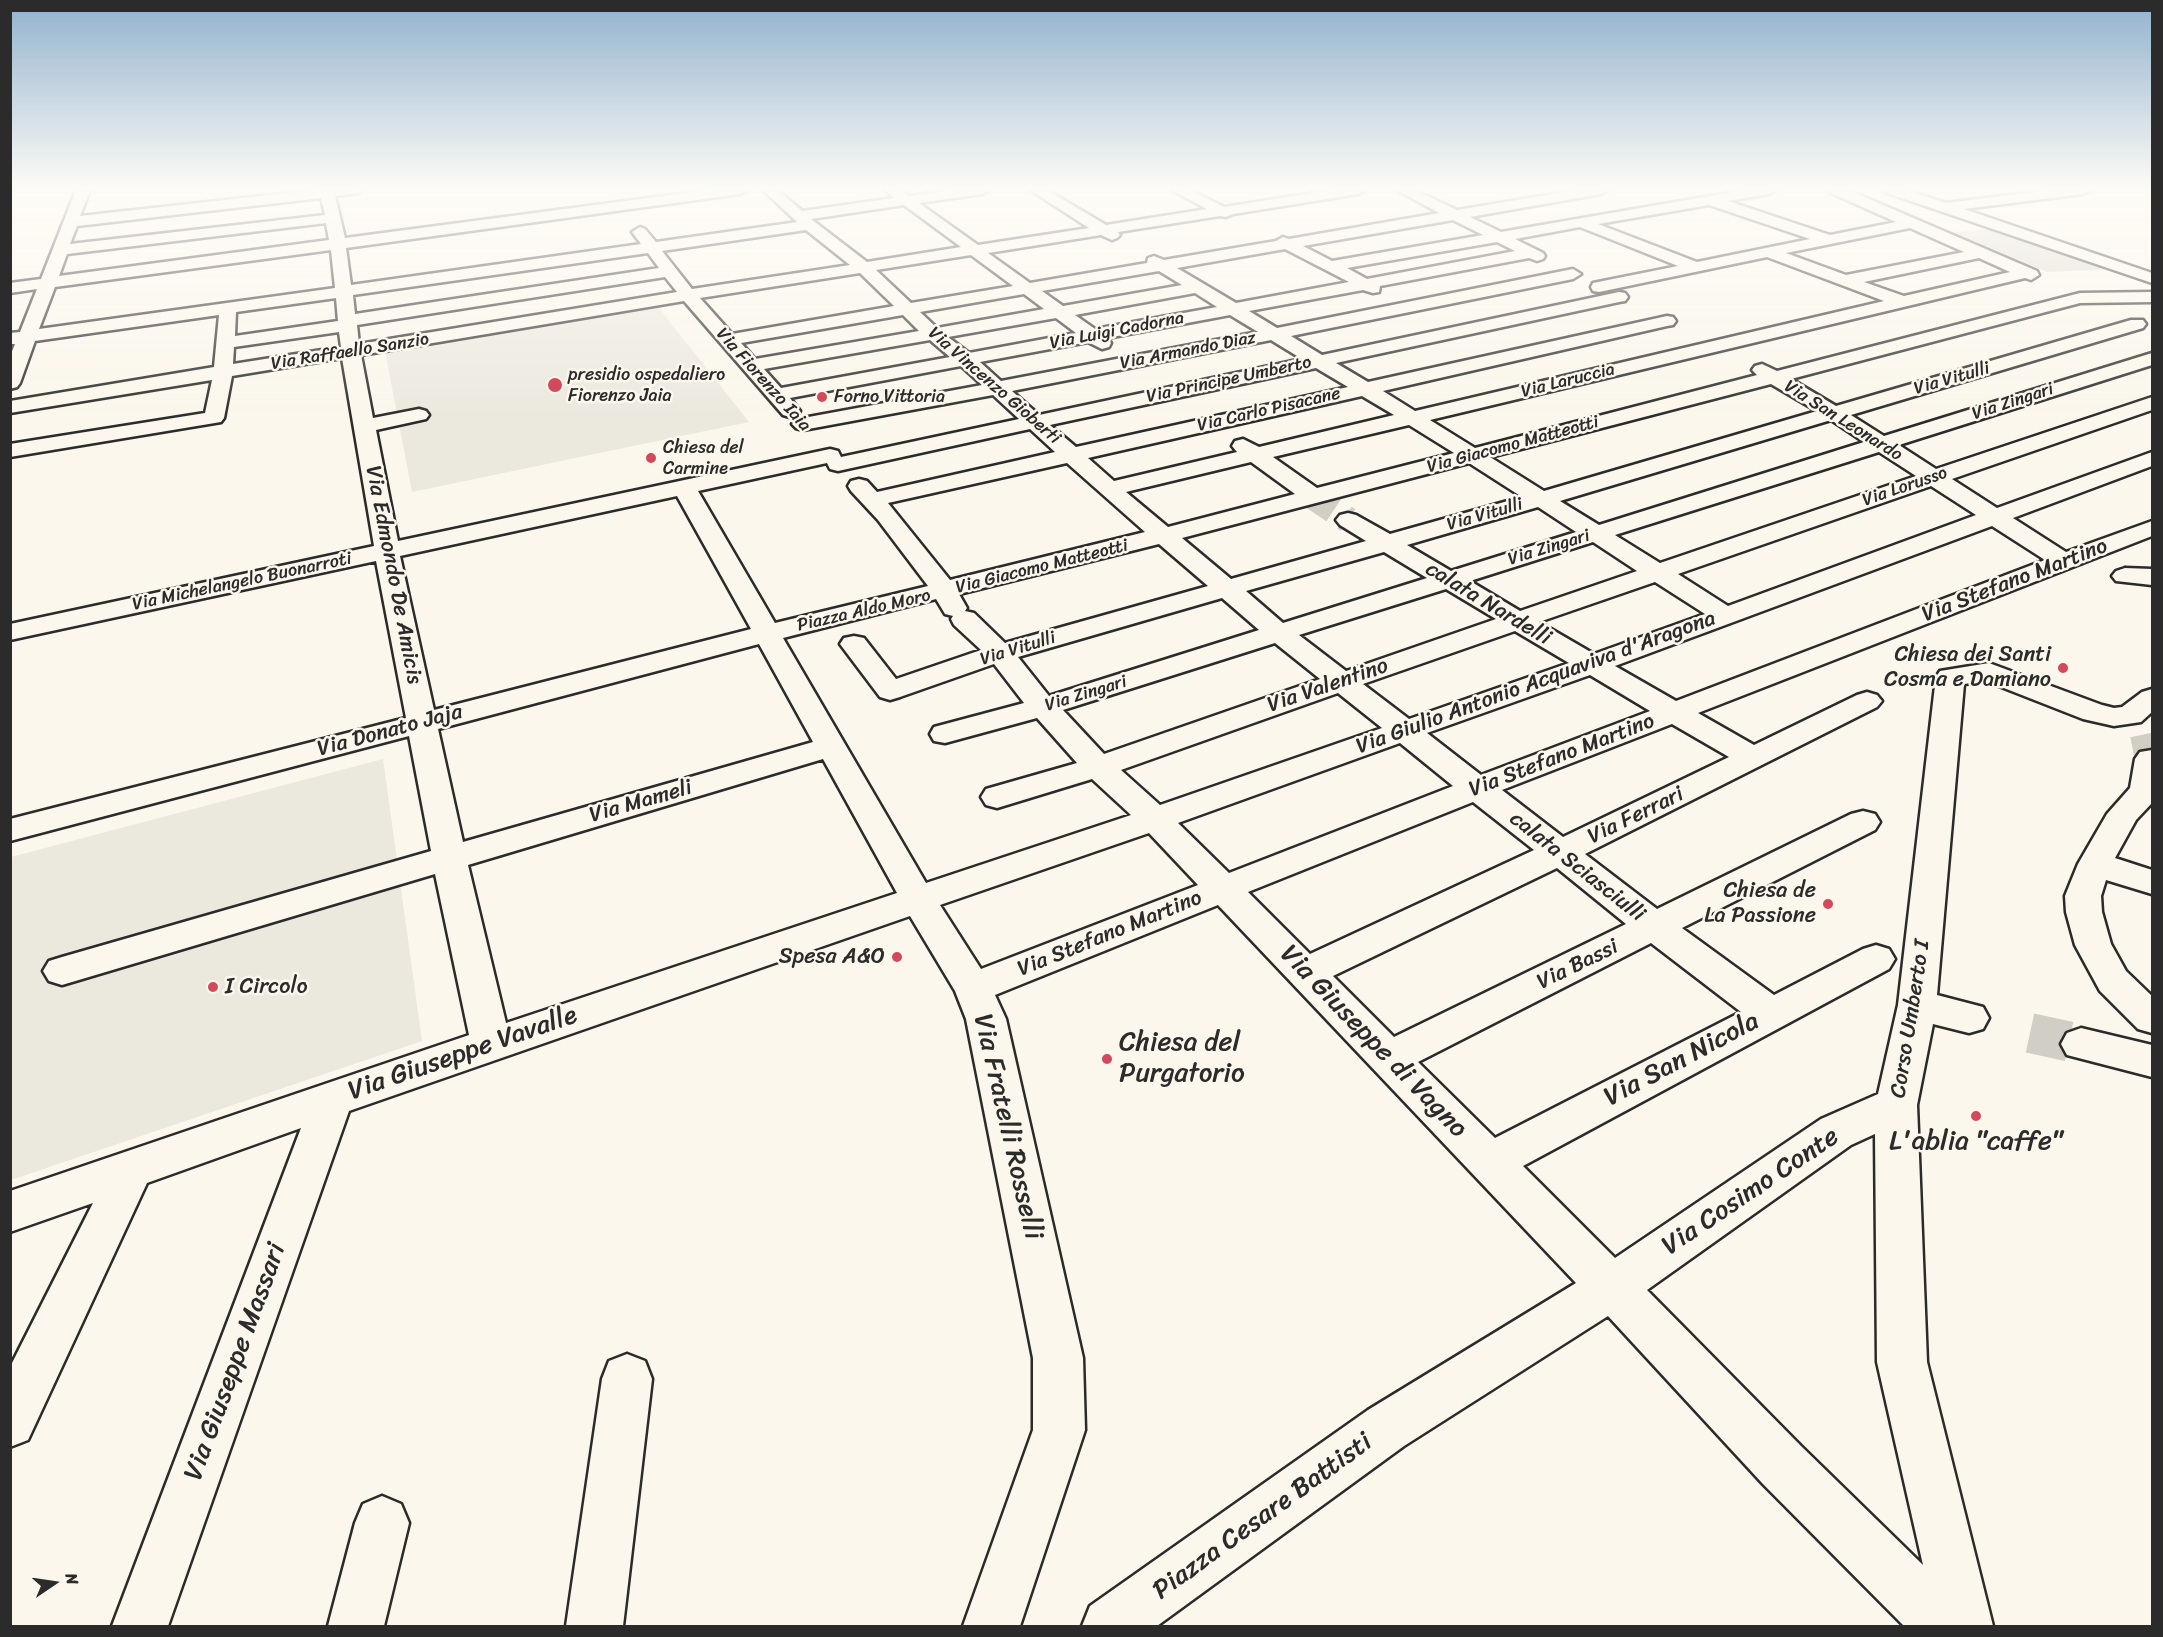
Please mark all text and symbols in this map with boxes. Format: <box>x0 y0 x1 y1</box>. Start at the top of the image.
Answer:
street label: Via Luigi Cadorna <box>1048 307 1186 355</box>
street label: Via Vincenzo Gioberti <box>923 323 1065 449</box>
street label: Via Fiorenzo Iaia <box>711 324 815 436</box>
street label: Via Armando Diaz <box>1118 327 1258 375</box>
street label: Via Raffaello Sanzio <box>270 329 430 375</box>
street label: Via Principe Umberto <box>1145 352 1313 408</box>
street label: Via Vitulli <box>1912 358 1992 400</box>
street label: Via Laruccia <box>1519 359 1617 403</box>
place label: presidio ospedaliero Fiorenzo Jaia <box>568 364 725 406</box>
marker: presidio ospedaliero Fiorenzo Jaia <box>546 376 564 394</box>
street label: Via San Leonardo <box>1780 376 1906 466</box>
street label: Via Zingari <box>1970 379 2056 425</box>
street label: Via Carlo Pisacane <box>1195 383 1343 437</box>
place label: Forno Vittoria <box>834 386 945 408</box>
marker: Forno Vittoria <box>815 390 829 404</box>
street label: Via Giacomo Matteotti <box>1425 412 1601 478</box>
place label: Chiesa del Carmine <box>663 437 744 480</box>
marker: Chiesa del Carmine <box>644 451 658 465</box>
street label: Via Lorusso <box>1860 462 1950 512</box>
street label: Via Edmondo De Amicis <box>359 464 427 686</box>
street label: Via Vitulli <box>1445 494 1525 536</box>
street label: Via Zingari <box>1506 525 1592 571</box>
street label: Via Stefano Martino <box>1919 533 2111 629</box>
street label: Via Giacomo Matteotti <box>954 535 1130 599</box>
street label: Via Michelangelo Buonarroti <box>130 548 354 616</box>
street label: calata Nardelli <box>1420 556 1556 652</box>
street label: Piazza Aldo Moro <box>795 585 933 637</box>
street label: Via Giulio Antonio Acquaviva d'Aragona <box>1353 606 1719 760</box>
street label: Via Vitulli <box>978 627 1058 671</box>
place label: Chiesa dei Santi Cosma e Damiano <box>1884 642 2051 694</box>
street label: Via Valentino <box>1264 653 1392 719</box>
marker: Chiesa dei Santi Cosma e Damiano <box>2056 661 2070 675</box>
street label: Via Zingari <box>1043 671 1129 717</box>
street label: Via Donato Jaja <box>315 699 465 763</box>
street label: Via Stefano Martino <box>1466 708 1658 804</box>
street label: Via Mameli <box>587 775 695 829</box>
street label: Via Ferrari <box>1584 781 1688 851</box>
street label: calata Sciasciulli <box>1504 806 1650 928</box>
place label: Chiesa de La Passione <box>1704 878 1816 930</box>
street label: Via Stefano Martino <box>1014 885 1206 983</box>
marker: Chiesa de La Passione <box>1821 897 1835 911</box>
street label: Via Bassi <box>1533 934 1623 996</box>
street label: Corso Umberto I <box>1885 938 1937 1100</box>
street label: Via Giuseppe di Vagno <box>1272 939 1474 1145</box>
place label: Spesa A&O <box>779 944 885 970</box>
marker: Spesa A&O <box>890 950 904 964</box>
place label: I Circolo <box>225 974 308 1000</box>
marker: I Circolo <box>206 980 220 994</box>
street label: Via Giuseppe Vavalle <box>344 1000 582 1108</box>
street label: Via San Nicola <box>1599 1006 1765 1114</box>
street label: Via Fratelli Rosselli <box>965 1011 1049 1243</box>
place label: Chiesa del Purgatorio <box>1119 1027 1245 1090</box>
marker: Chiesa del Purgatorio <box>1100 1052 1114 1066</box>
marker: L'ablia "caffe" <box>1969 1109 1983 1123</box>
street label: Via Cosimo Conte <box>1656 1121 1846 1263</box>
place label: L'ablia "caffe" <box>1889 1126 2063 1158</box>
street label: Via Giuseppe Massari <box>178 1239 294 1485</box>
street label: Piazza Cesare Battisti <box>1147 1426 1379 1608</box>
north arrow <box>24 1553 84 1613</box>
text: N <box>57 1570 87 1588</box>

